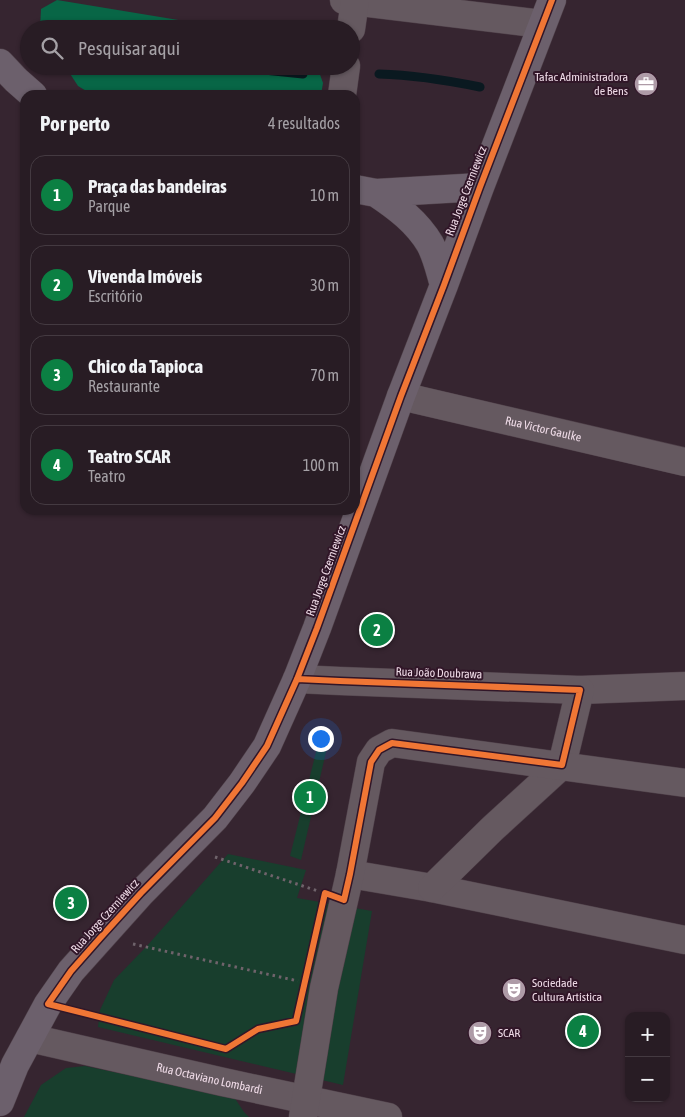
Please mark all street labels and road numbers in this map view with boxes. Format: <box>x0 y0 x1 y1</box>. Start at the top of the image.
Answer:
street label: Rua Jorge Czerniewicz <box>442 144 490 238</box>
street label: Rua Victor Gaulke <box>504 413 583 445</box>
street label: Rua Jorge Czerniewicz <box>303 523 349 618</box>
street label: Rua João Doubrawa <box>395 664 483 682</box>
street label: Rua Jorge Czerniewicz <box>68 876 142 956</box>
street label: Rua Octaviano Lombardi <box>155 1060 264 1097</box>

